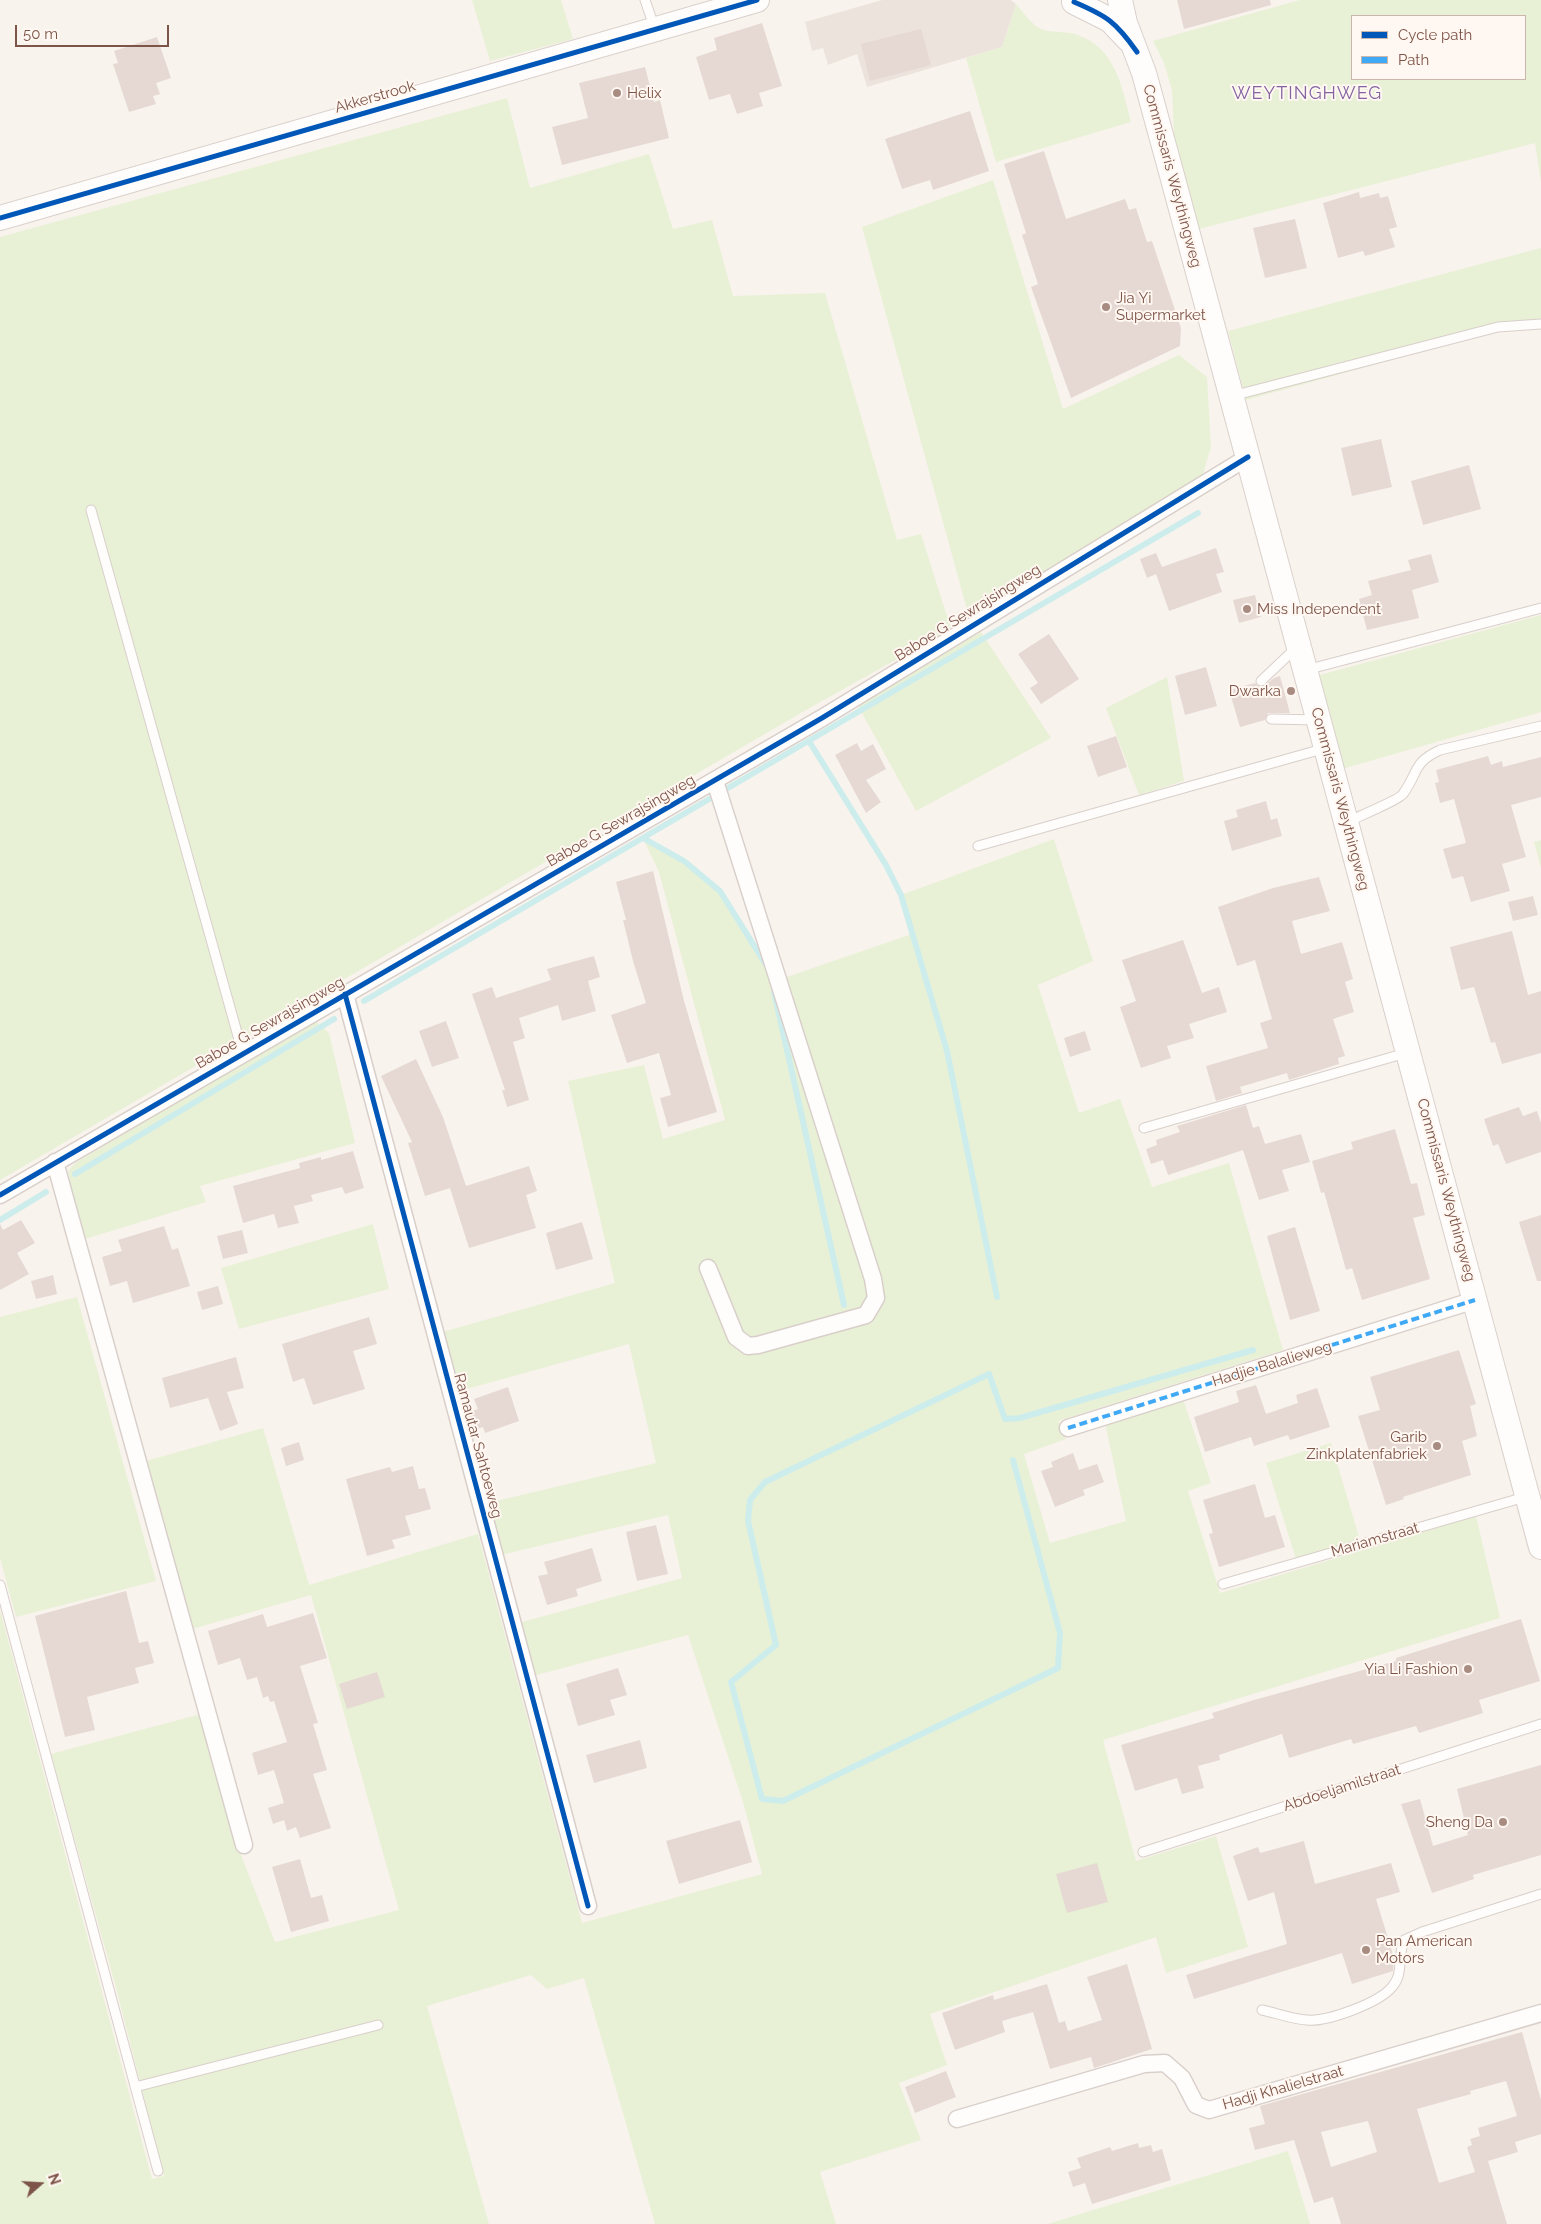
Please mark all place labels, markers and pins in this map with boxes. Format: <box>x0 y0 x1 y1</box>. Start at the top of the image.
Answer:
place label: Helix <box>627 84 662 102</box>
marker: Helix <box>611 87 623 99</box>
place label: Jia Yi Supermarket <box>1116 289 1206 324</box>
marker: Jia Yi Supermarket <box>1100 301 1112 313</box>
place label: Miss Independent <box>1257 600 1381 618</box>
marker: Miss Independent <box>1241 603 1253 615</box>
place label: Dwarka <box>1229 682 1281 700</box>
marker: Dwarka <box>1285 685 1297 697</box>
place label: Garib Zinkplatenfabriek <box>1306 1428 1427 1463</box>
marker: Garib Zinkplatenfabriek <box>1431 1440 1443 1452</box>
place label: Yia Li Fashion <box>1364 1660 1458 1678</box>
marker: Yia Li Fashion <box>1462 1663 1474 1675</box>
place label: Sheng Da <box>1426 1813 1493 1831</box>
marker: Sheng Da <box>1497 1816 1509 1828</box>
place label: Pan American Motors <box>1376 1932 1472 1967</box>
marker: Pan American Motors <box>1360 1944 1372 1956</box>

